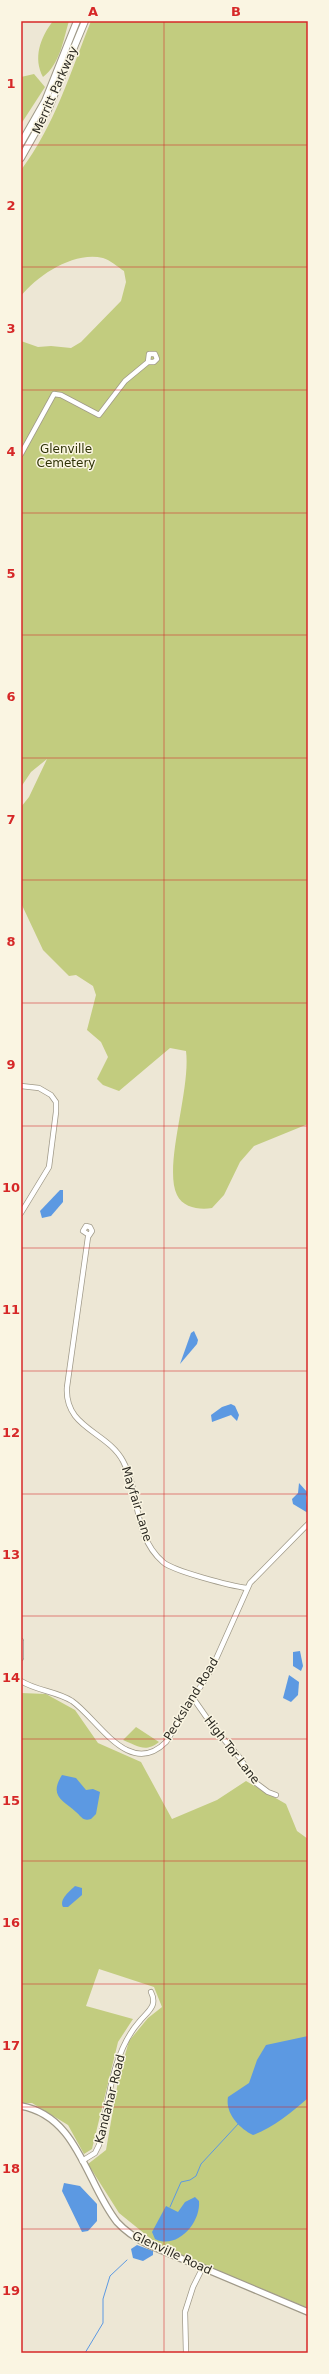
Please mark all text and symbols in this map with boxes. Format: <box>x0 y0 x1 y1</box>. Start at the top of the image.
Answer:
text: A <box>88 4 98 19</box>
text: B <box>231 4 241 19</box>
street label: Merritt Parkway <box>29 44 81 136</box>
text: 1 <box>6 76 16 91</box>
text: 2 <box>6 198 16 213</box>
text: 3 <box>6 321 16 336</box>
park label: Glenville Cemetery <box>37 442 95 470</box>
text: 4 <box>6 444 16 459</box>
text: 5 <box>6 566 16 581</box>
text: 6 <box>6 689 16 704</box>
text: 7 <box>6 812 16 827</box>
text: 8 <box>6 934 16 949</box>
text: 9 <box>6 1057 16 1072</box>
text: 10 <box>2 1180 20 1195</box>
text: 11 <box>2 1302 20 1317</box>
text: 12 <box>2 1425 20 1440</box>
street label: Mayfair Lane <box>119 1465 155 1543</box>
text: 13 <box>2 1547 20 1562</box>
street label: Pecksland Road <box>161 1655 221 1743</box>
text: 14 <box>2 1670 20 1685</box>
street label: High Tor Lane <box>201 1713 263 1787</box>
text: 15 <box>2 1793 20 1808</box>
text: 16 <box>2 1915 20 1930</box>
text: 17 <box>2 2038 20 2053</box>
street label: Kandahar Road <box>92 2053 128 2145</box>
text: 18 <box>2 2161 20 2176</box>
street label: Glenville Road <box>130 2228 214 2278</box>
text: 19 <box>2 2283 20 2298</box>

